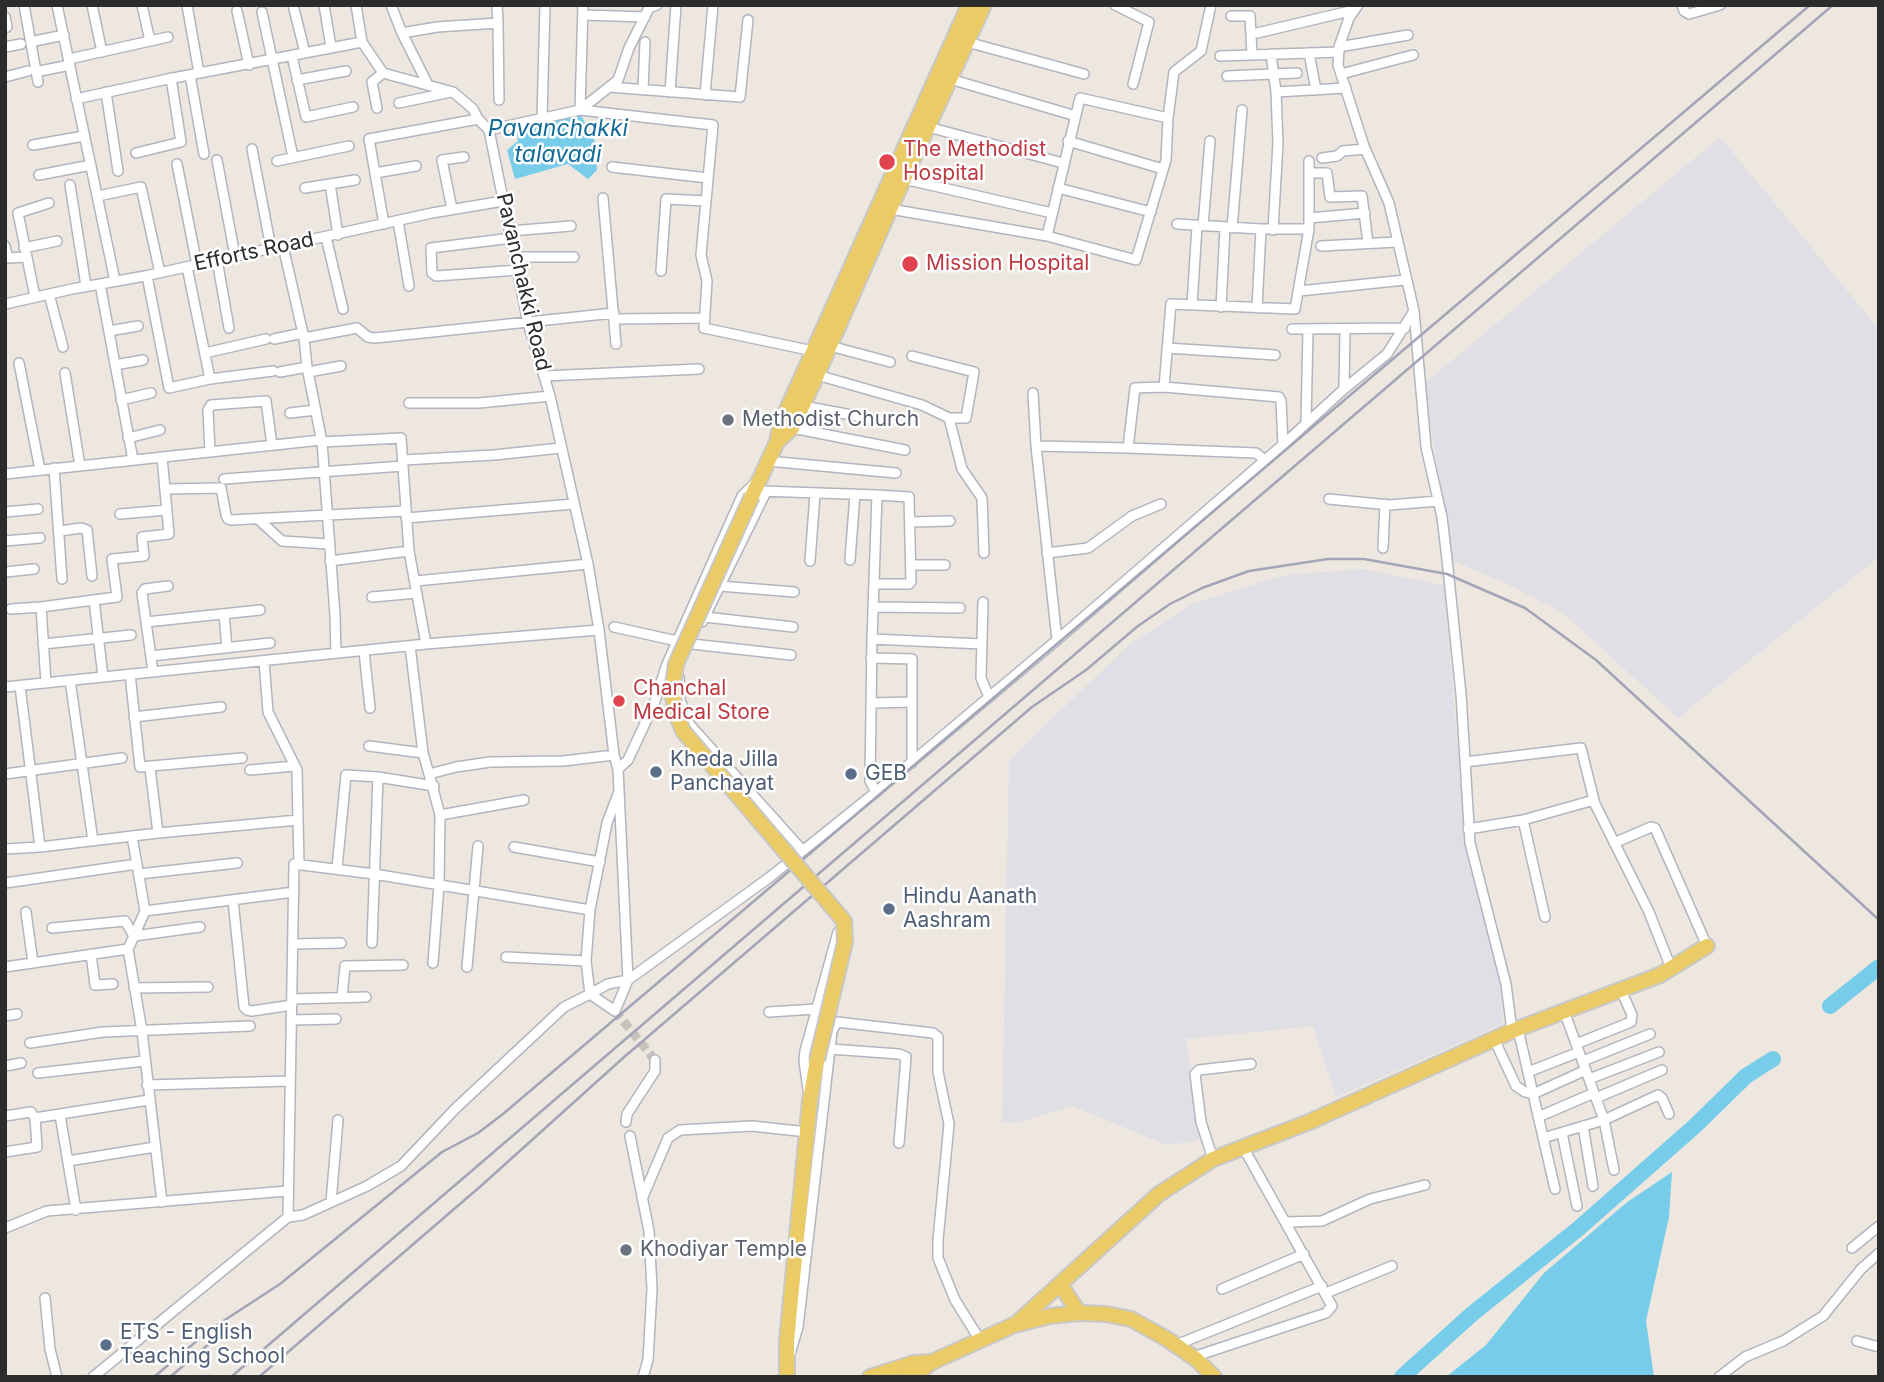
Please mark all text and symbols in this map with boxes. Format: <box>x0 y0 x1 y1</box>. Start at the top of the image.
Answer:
water label: Pavanchakki talavadi <box>488 115 628 169</box>
place label: The Methodist Hospital <box>903 137 1046 187</box>
marker: The Methodist Hospital <box>877 152 897 172</box>
street label: Pavanchakki Road <box>490 191 556 373</box>
street label: Efforts Road <box>192 227 316 277</box>
place label: Mission Hospital <box>926 251 1089 277</box>
marker: Mission Hospital <box>900 254 920 274</box>
place label: Methodist Church <box>742 407 919 433</box>
marker: Methodist Church <box>720 412 736 428</box>
place label: Chanchal Medical Store <box>633 676 770 726</box>
marker: Chanchal Medical Store <box>611 693 627 709</box>
place label: Kheda Jilla Panchayat <box>670 747 778 797</box>
place label: GEB <box>865 761 907 787</box>
marker: Kheda Jilla Panchayat <box>648 764 664 780</box>
marker: GEB <box>843 766 859 782</box>
place label: Hindu Aanath Aashram <box>903 884 1037 934</box>
marker: Hindu Aanath Aashram <box>881 901 897 917</box>
place label: Khodiyar Temple <box>640 1237 807 1263</box>
marker: Khodiyar Temple <box>618 1242 634 1258</box>
place label: ETS - English Teaching School <box>120 1320 285 1370</box>
marker: ETS - English Teaching School <box>98 1337 114 1353</box>

